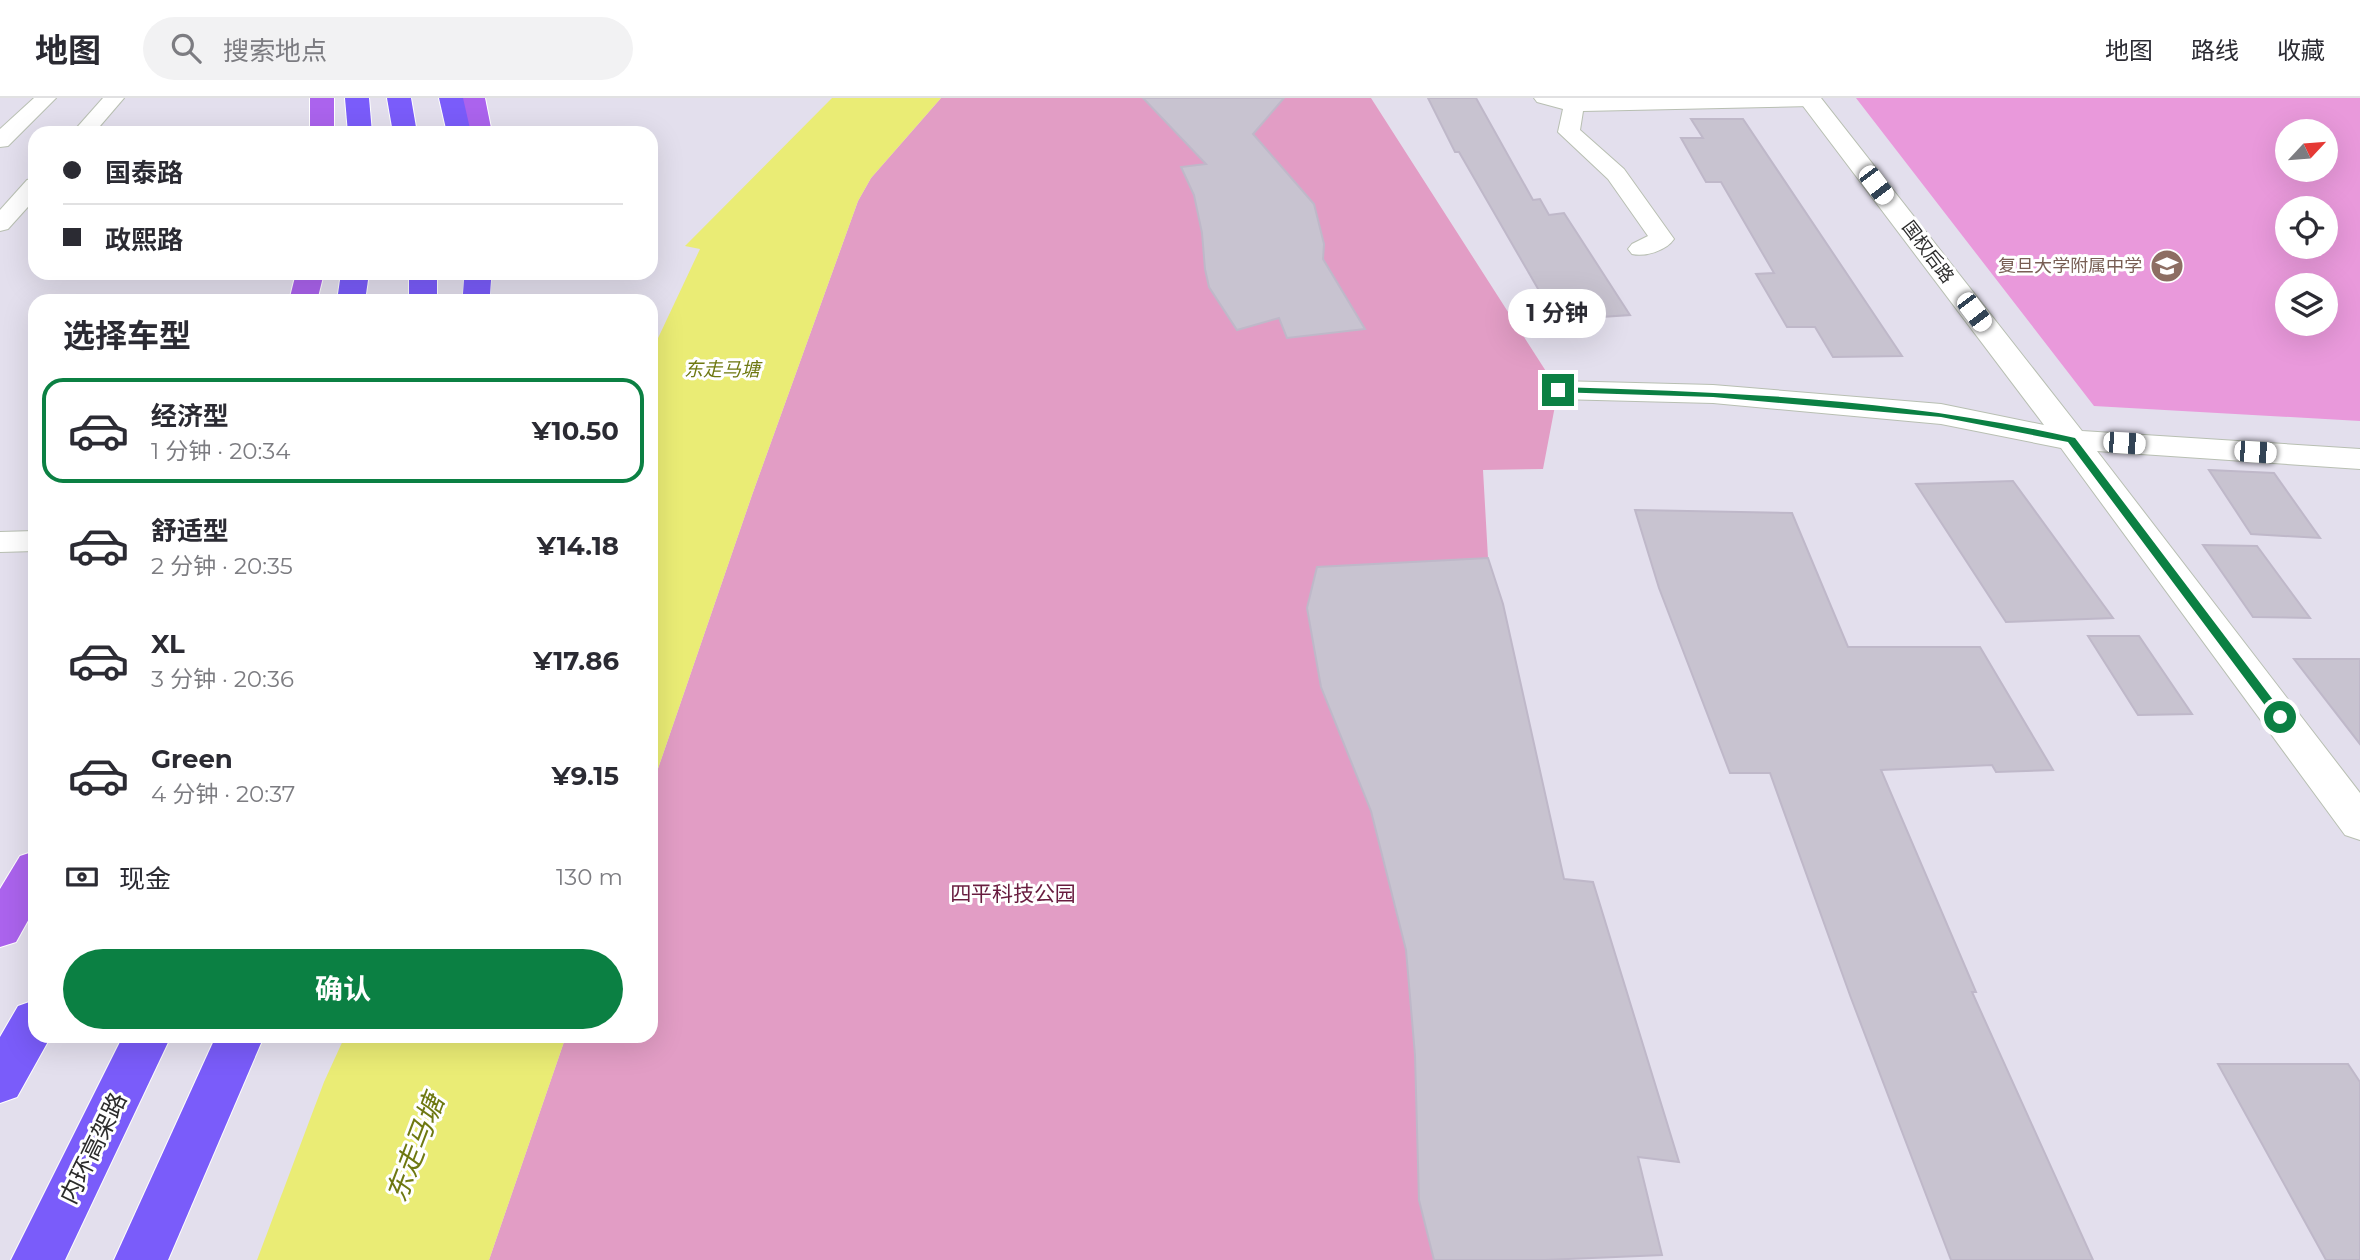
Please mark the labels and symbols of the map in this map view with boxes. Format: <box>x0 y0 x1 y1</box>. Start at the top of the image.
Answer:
north arrow <box>2275 119 2338 182</box>
car <box>1855 162 1898 208</box>
street label: 国权后路 <box>1898 217 1958 287</box>
school or university icon: 复旦大学附属中学 <box>2148 247 2186 285</box>
place label: 复旦大学附属中学 <box>1998 255 2142 277</box>
callout: 1 分钟 <box>1509 288 1607 338</box>
car <box>1953 289 1996 335</box>
water label: 东走马塘 <box>684 358 763 381</box>
route end <box>1542 374 1574 406</box>
car <box>2103 431 2146 455</box>
car <box>2234 440 2277 464</box>
route start <box>2264 701 2296 733</box>
park label: 四平科技公园 <box>950 881 1076 906</box>
water label: 东走马塘 <box>379 1086 452 1206</box>
street label: 内环高架路 <box>54 1088 132 1208</box>

